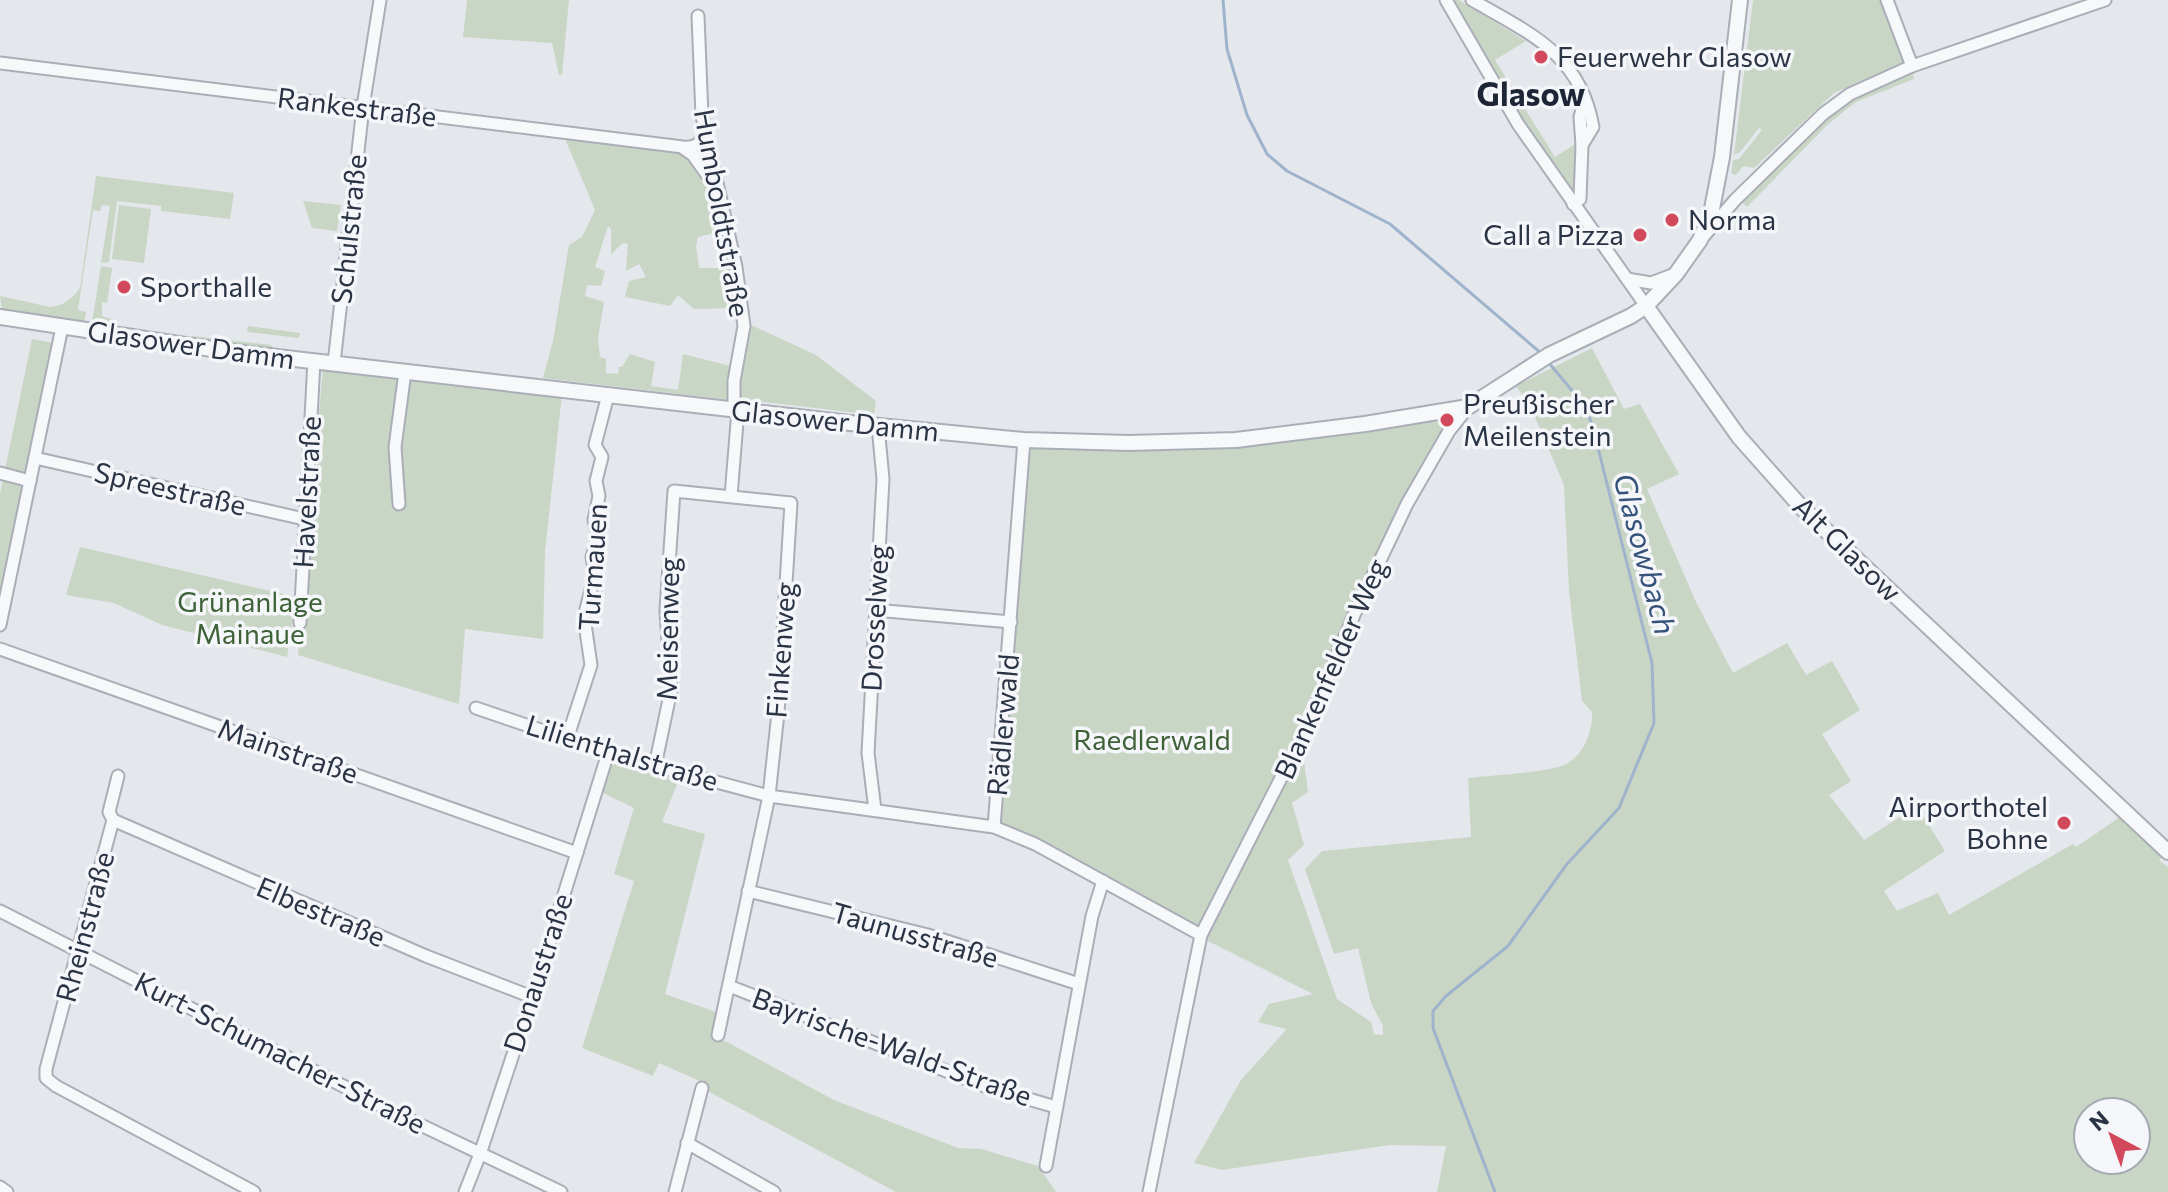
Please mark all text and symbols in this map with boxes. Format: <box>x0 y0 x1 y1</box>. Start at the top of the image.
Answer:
place label: Feuerwehr Glasow <box>1557 39 1792 73</box>
marker: Feuerwehr Glasow <box>1532 48 1550 66</box>
district label: Glasow <box>1477 73 1586 113</box>
street label: Rankestraße <box>276 79 439 133</box>
street label: Humboldtstraße <box>688 106 758 319</box>
street label: Schulstraße <box>323 152 373 306</box>
place label: Norma <box>1688 202 1776 236</box>
marker: Norma <box>1663 211 1681 229</box>
place label: Call a Pizza <box>1483 217 1624 251</box>
marker: Call a Pizza <box>1631 226 1649 244</box>
place label: Sporthalle <box>140 269 272 303</box>
marker: Sporthalle <box>115 278 133 296</box>
street label: Glasower Damm <box>85 313 297 375</box>
place label: Preußischer Meilenstein <box>1463 386 1614 452</box>
street label: Glasower Damm <box>730 392 941 448</box>
marker: Preußischer Meilenstein <box>1438 411 1456 429</box>
street label: Havelstraße <box>285 415 327 569</box>
street label: Spreestraße <box>91 454 249 522</box>
water label: Glasowbach <box>1607 469 1686 638</box>
street label: Alt Glasow <box>1787 488 1909 608</box>
street label: Turmauen <box>571 502 613 632</box>
street label: Drosselweg <box>853 544 895 692</box>
street label: Blankenfelder Weg <box>1266 553 1394 784</box>
street label: Meisenweg <box>649 557 685 701</box>
street label: Finkenweg <box>758 581 802 719</box>
park label: Grünanlage Mainaue <box>177 584 323 650</box>
street label: Rädlerwald <box>979 652 1025 797</box>
street label: Lilienthalstraße <box>522 707 722 797</box>
street label: Mainstraße <box>214 710 363 790</box>
park label: Raedlerwald <box>1073 722 1231 756</box>
place label: Airporthotel Bohne <box>1889 789 2048 855</box>
marker: Airporthotel Bohne <box>2055 814 2073 832</box>
street label: Rheinstraße <box>48 848 120 1006</box>
street label: Elbestraße <box>252 869 391 953</box>
street label: Donaustraße <box>495 889 579 1056</box>
street label: Taunusstraße <box>828 894 1002 974</box>
street label: Kurt-Schumacher-Straße <box>129 964 432 1140</box>
street label: Bayrische-Wald-Straße <box>748 980 1037 1112</box>
north arrow <box>2072 1096 2152 1176</box>
text: N <box>2083 1105 2114 1136</box>

